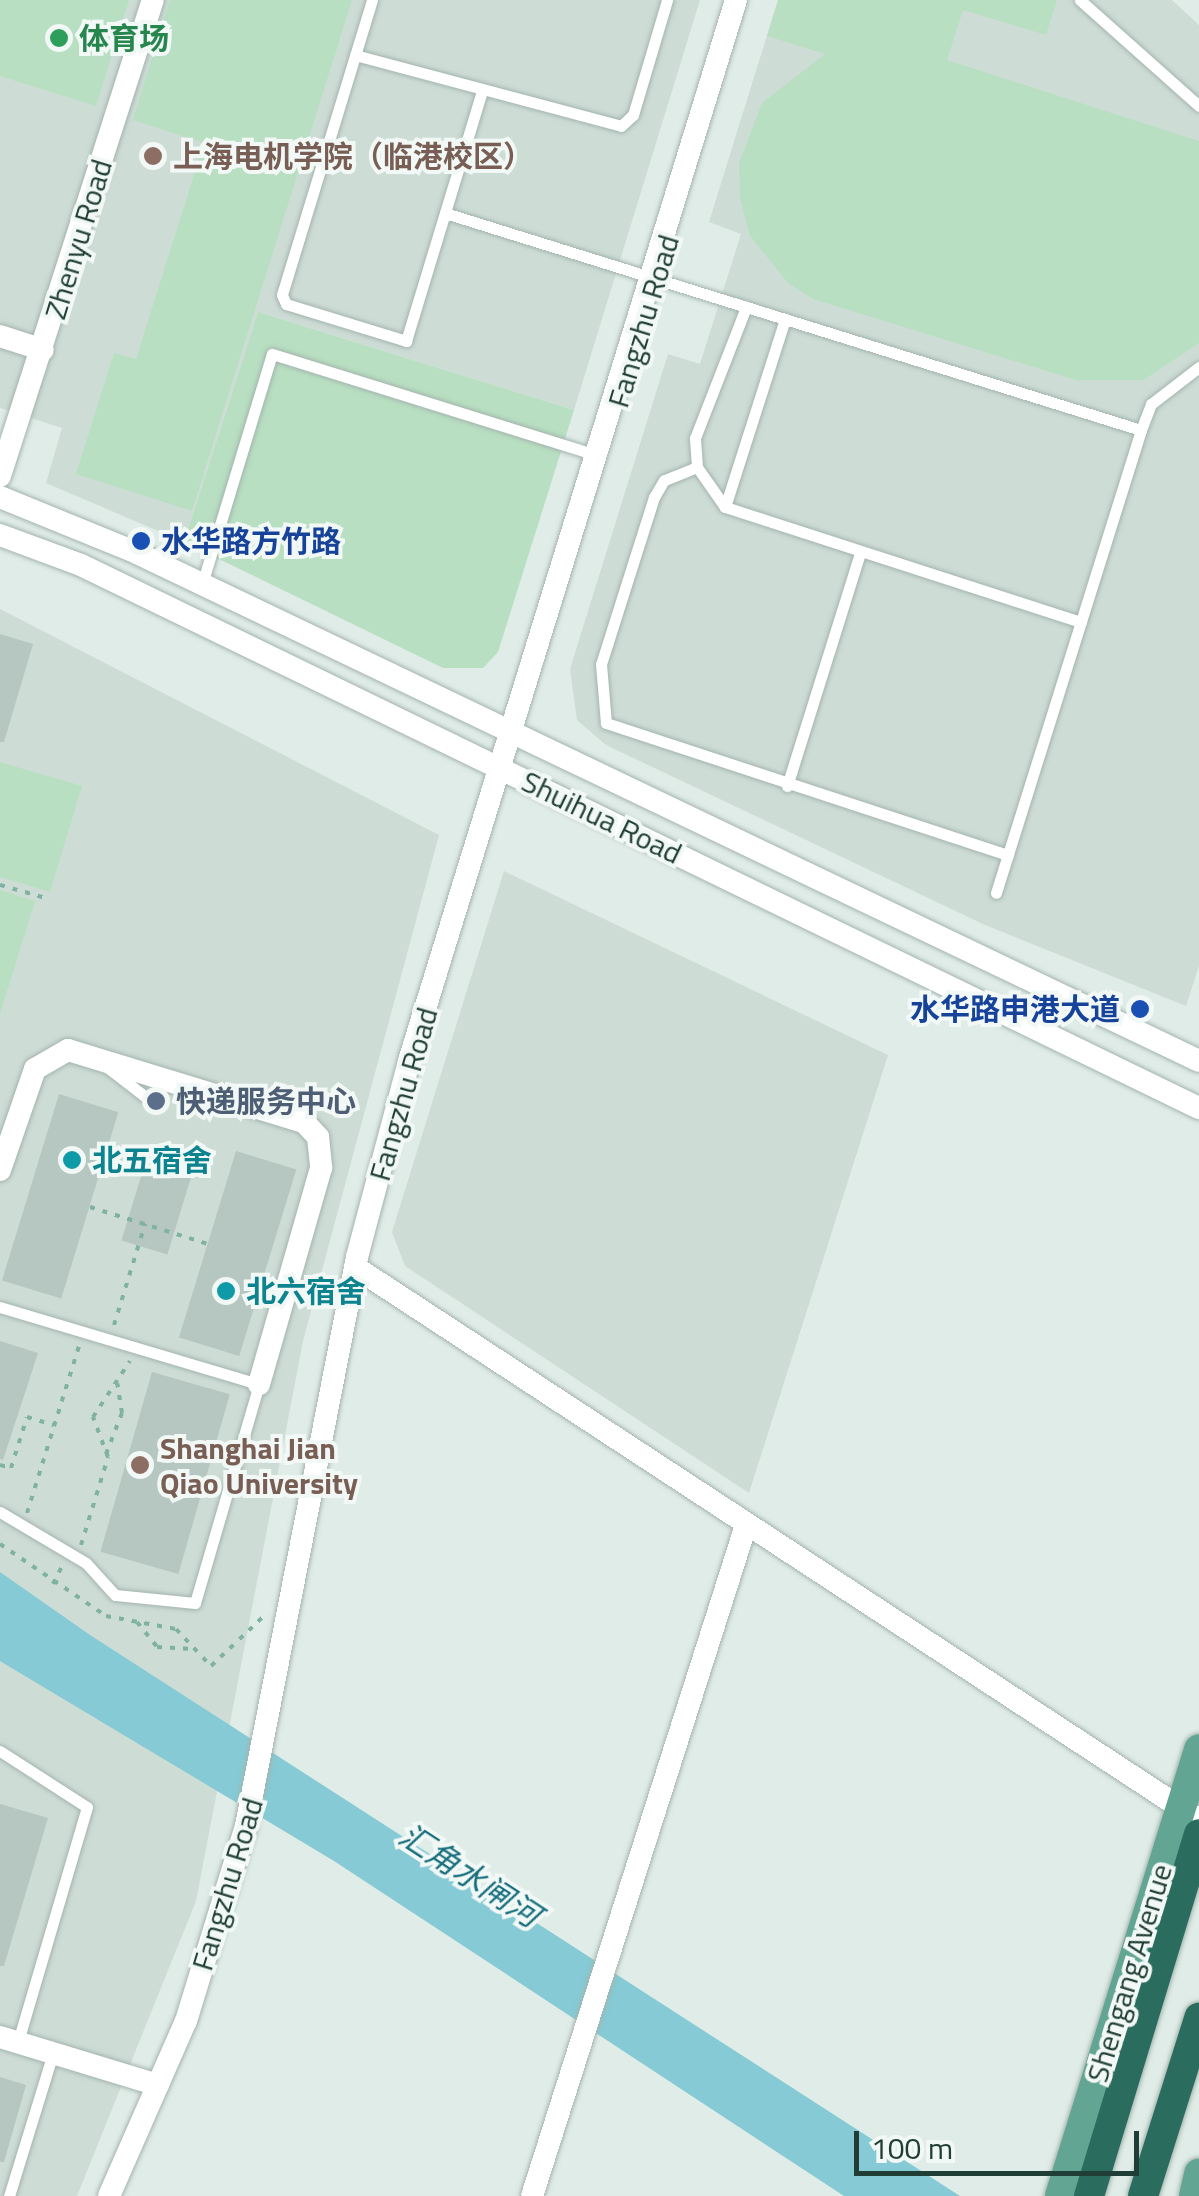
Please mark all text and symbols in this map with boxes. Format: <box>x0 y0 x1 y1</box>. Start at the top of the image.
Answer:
place label: 体育场 <box>79 20 169 56</box>
marker: 体育场 <box>48 27 70 49</box>
place label: 上海电机学院（临港校区） <box>173 138 533 174</box>
marker: 上海电机学院（临港校区） <box>142 145 164 167</box>
street label: Zhenyu Road <box>37 155 119 323</box>
street label: Fangzhu Road <box>600 230 686 412</box>
place label: 水华路方竹路 <box>161 523 341 559</box>
marker: 水华路方竹路 <box>130 530 152 552</box>
street label: Shuihua Road <box>516 763 688 871</box>
place label: 水华路申港大道 <box>910 991 1120 1027</box>
marker: 水华路申港大道 <box>1129 998 1151 1020</box>
street label: Fangzhu Road <box>361 1003 445 1185</box>
place label: 快递服务中心 <box>176 1083 356 1119</box>
marker: 快递服务中心 <box>145 1090 167 1112</box>
place label: 北五宿舍 <box>92 1142 212 1178</box>
marker: 北五宿舍 <box>61 1149 83 1171</box>
place label: 北六宿舍 <box>246 1273 366 1309</box>
marker: 北六宿舍 <box>215 1280 237 1302</box>
place label: Shanghai Jian Qiao University <box>160 1430 358 1500</box>
marker: Shanghai Jian Qiao University <box>129 1454 151 1476</box>
street label: Fangzhu Road <box>184 1793 270 1975</box>
water label: 汇角水闸河 <box>392 1815 548 1935</box>
street label: Shengang Avenue <box>1079 1860 1179 2086</box>
scale bar <box>859 2111 1144 2173</box>
text: 100 m <box>871 2125 953 2171</box>

